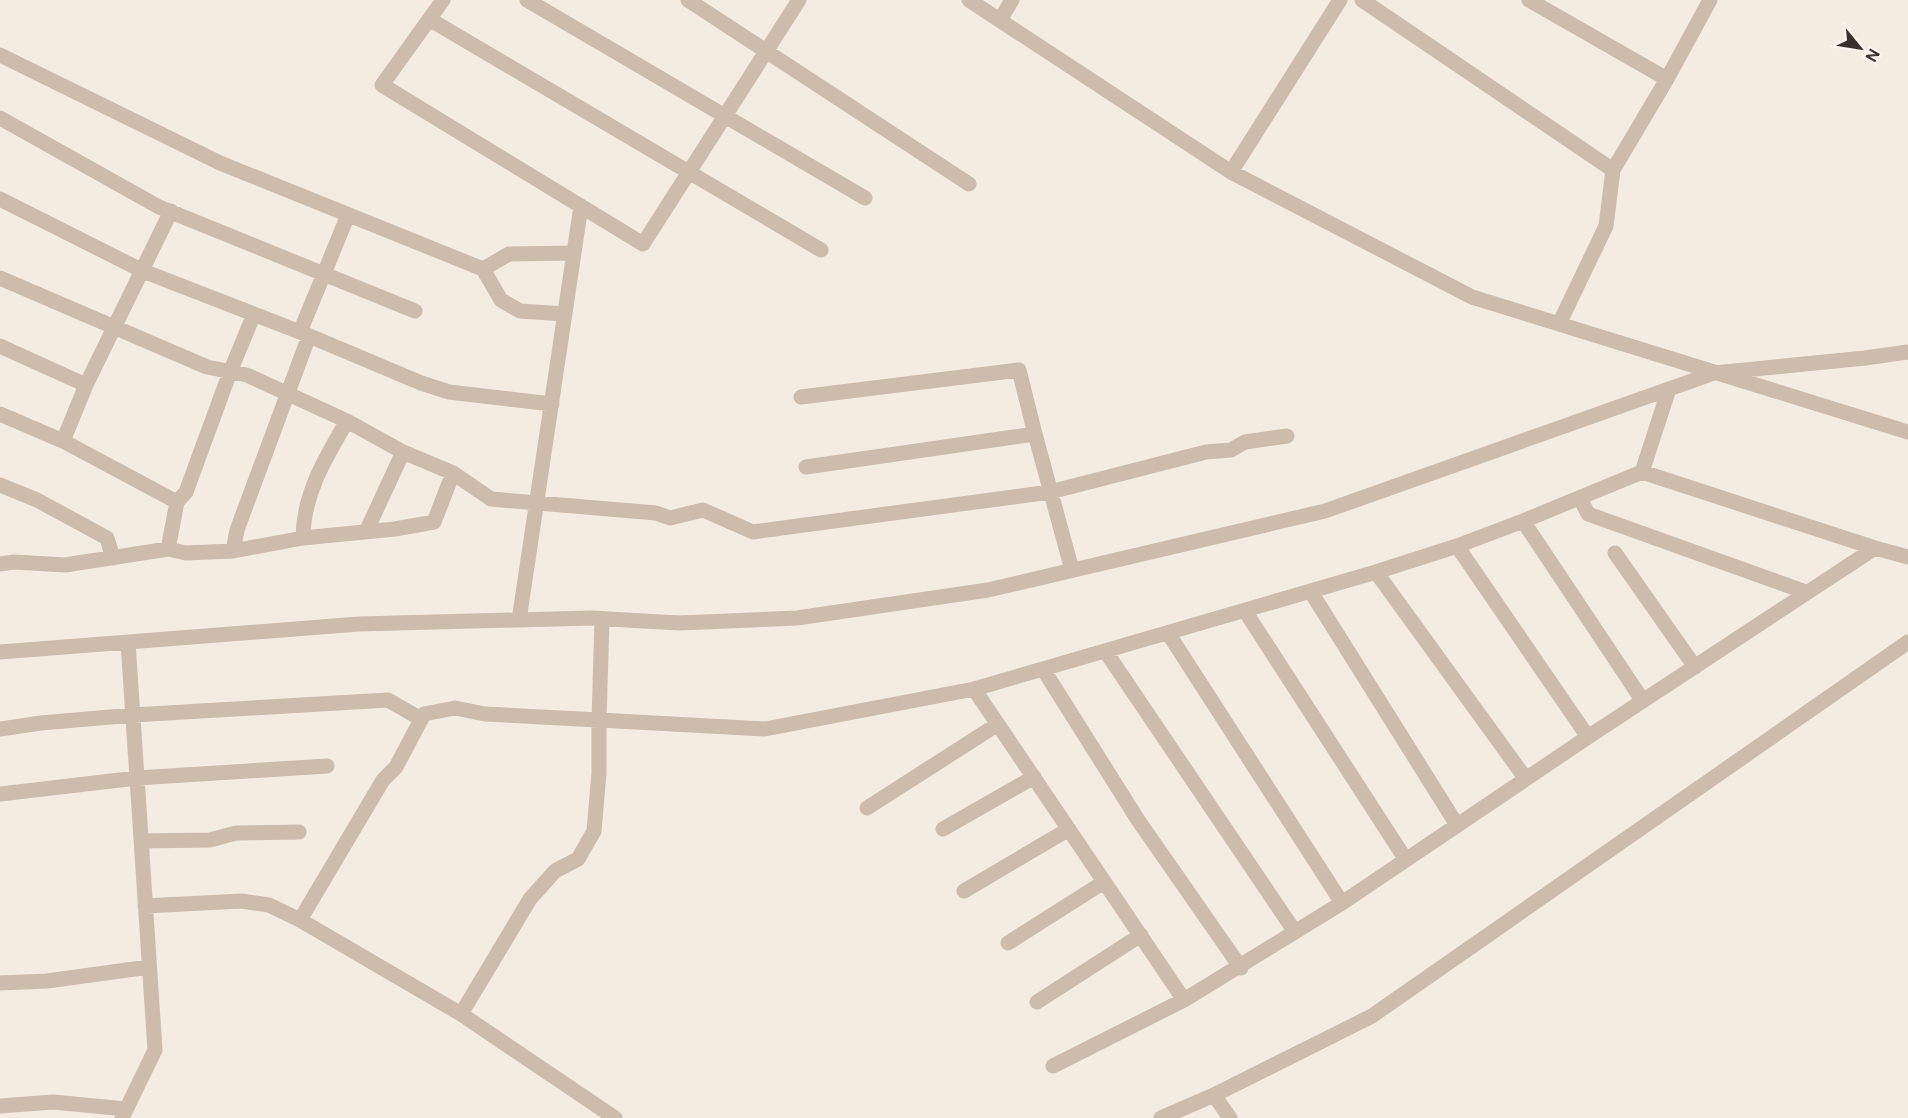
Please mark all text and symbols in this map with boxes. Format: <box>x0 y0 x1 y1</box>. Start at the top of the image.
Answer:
north arrow <box>1830 18 1890 78</box>
text: N <box>1861 45 1885 66</box>

